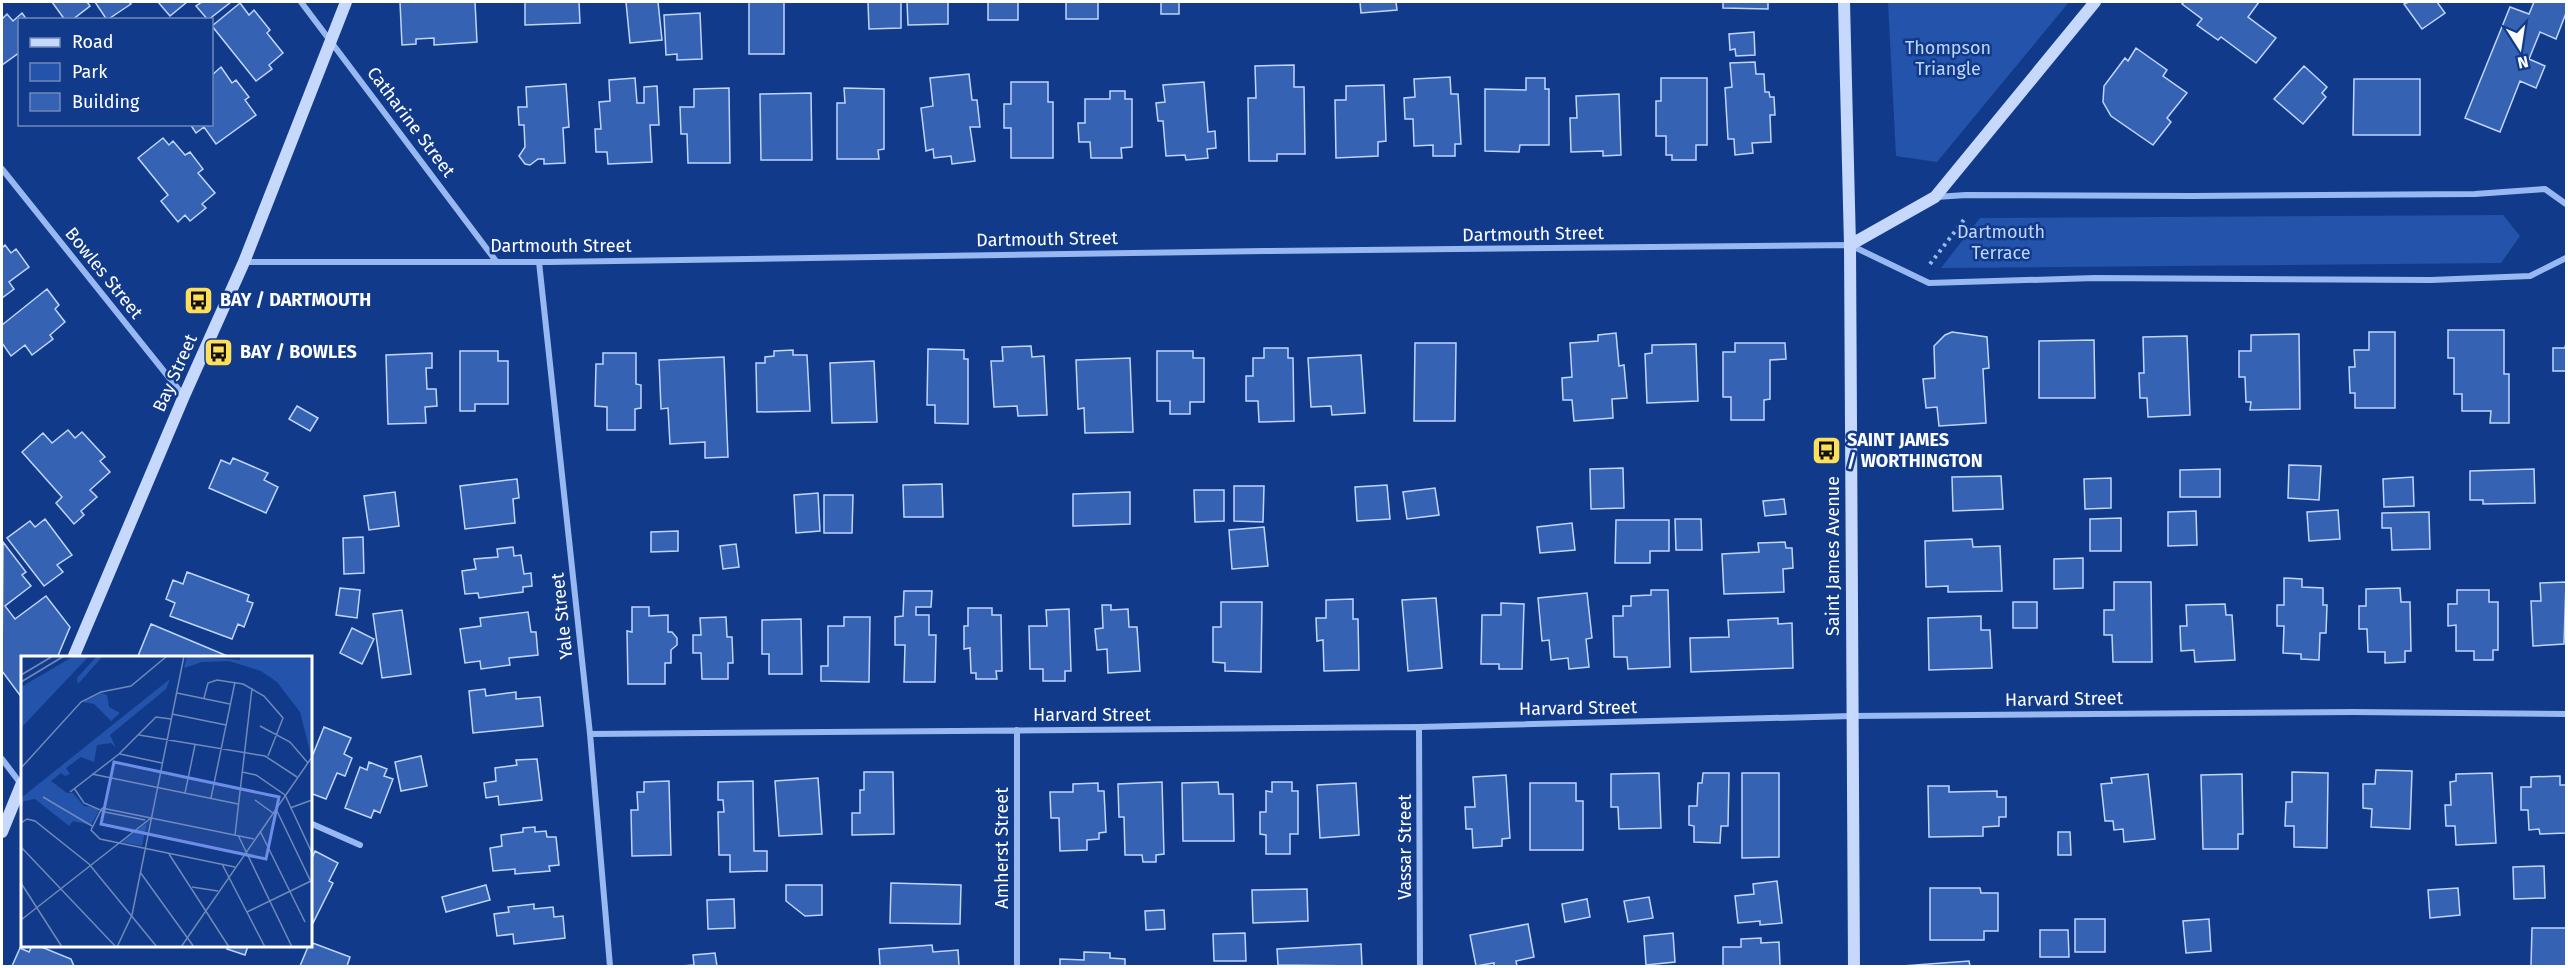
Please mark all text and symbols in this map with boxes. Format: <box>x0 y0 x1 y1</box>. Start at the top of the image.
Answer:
legend <box>18 18 213 126</box>
north arrow <box>2490 18 2550 78</box>
text: Road <box>72 31 114 53</box>
park label: Thompson Triangle <box>1905 37 1991 80</box>
text: N <box>2516 52 2530 73</box>
text: Park <box>72 61 108 83</box>
street label: Catharine Street <box>362 62 460 182</box>
text: Building <box>72 91 140 113</box>
park label: Dartmouth Terrace <box>1957 221 2045 264</box>
street label: Dartmouth Street <box>1462 222 1605 246</box>
street label: Bowles Street <box>60 223 148 324</box>
street label: Dartmouth Street <box>976 227 1119 251</box>
street label: Dartmouth Street <box>490 235 632 257</box>
bus stop icon: BAY / DARTMOUTH <box>183 284 215 316</box>
place label: BAY / DARTMOUTH <box>220 289 371 311</box>
street label: Bay Street <box>148 330 202 415</box>
bus stop icon: BAY / BOWLES <box>203 336 235 368</box>
place label: BAY / BOWLES <box>240 341 357 363</box>
place label: SAINT JAMES / WORTHINGTON <box>1847 429 1983 472</box>
bus stop icon: SAINT JAMES / WORTHINGTON <box>1810 434 1842 466</box>
street label: Saint James Avenue <box>1822 476 1844 636</box>
street label: Yale Street <box>546 571 577 660</box>
inset map <box>21 656 312 947</box>
street label: Harvard Street <box>2005 687 2124 711</box>
street label: Harvard Street <box>1519 696 1638 720</box>
street label: Harvard Street <box>1033 704 1152 726</box>
street label: Amherst Street <box>991 787 1013 909</box>
street label: Vassar Street <box>1394 794 1416 900</box>

